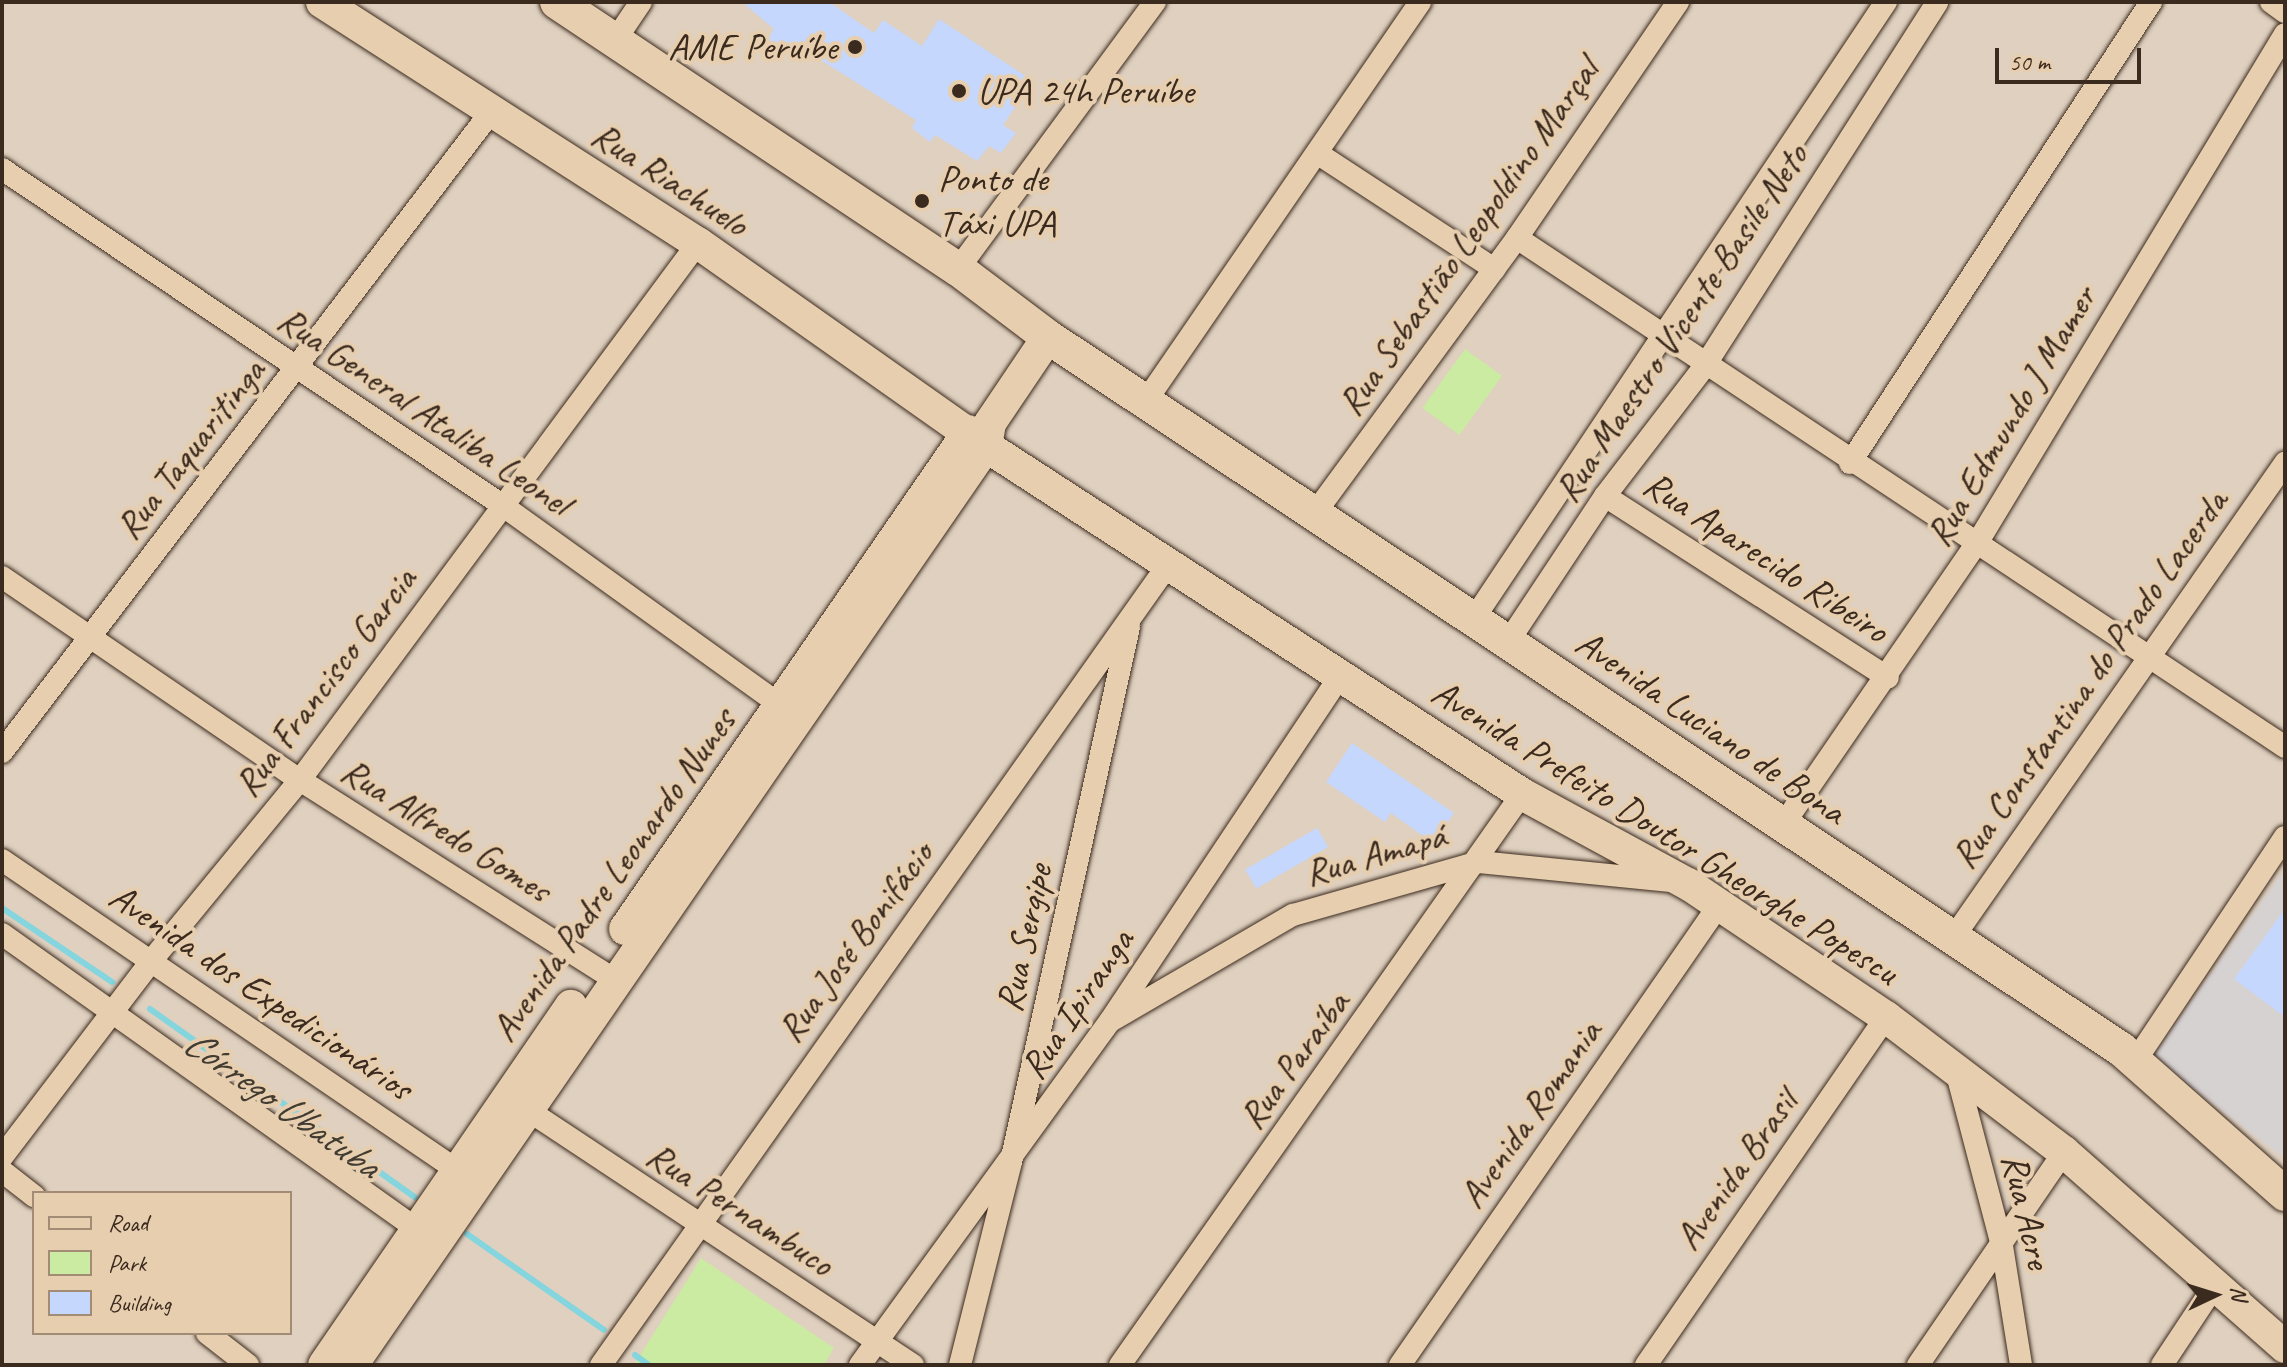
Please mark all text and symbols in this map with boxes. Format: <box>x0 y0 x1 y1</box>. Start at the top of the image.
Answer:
place label: AME Peruíbe <box>668 24 837 70</box>
scale bar <box>1999 32 2145 82</box>
marker: AME Peruíbe <box>844 36 866 58</box>
text: 50 m <box>2009 47 2050 77</box>
street label: Rua Sebastião Leopoldino Marçal <box>1328 50 1608 424</box>
place label: UPA 24h Peruíbe <box>977 68 1194 114</box>
marker: UPA 24h Peruíbe <box>948 80 970 102</box>
street label: Rua Riachuelo <box>583 112 757 246</box>
street label: Rua Maestro Vicente Basile Neto <box>1543 134 1819 512</box>
place label: Ponto de Táxi UPA <box>938 156 1055 246</box>
marker: Ponto de Táxi UPA <box>913 192 931 210</box>
street label: Rua Edmundo J Mamer <box>1915 277 2107 555</box>
street label: Rua General Ataliba Leonel <box>269 296 579 526</box>
street label: Rua Taquaritinga <box>105 349 275 549</box>
street label: Rua Aparecido Ribeiro <box>1635 461 1897 653</box>
street label: Rua Constantina do Prado Lacerda <box>1941 481 2237 877</box>
street label: Rua Francisco Garcia <box>223 558 427 806</box>
street label: Avenida Luciano de Bona <box>1568 620 1854 834</box>
street label: Avenida Prefeito Doutor Gheorghe Popescu <box>1423 669 1907 995</box>
street label: Avenida Padre Leonardo Nunes <box>481 700 745 1050</box>
street label: Rua Alfredo Gomes <box>334 748 558 912</box>
street label: Rua Amapá <box>1299 812 1451 896</box>
street label: Rua José Bonifácio <box>767 833 943 1051</box>
street label: Rua Sergipe <box>986 860 1062 1016</box>
street label: Avenida dos Expedicionários <box>101 874 421 1110</box>
street label: Rua Ipiranga <box>1011 921 1143 1087</box>
street label: Rua Paraíba <box>1229 982 1359 1138</box>
street label: Avenida Romania <box>1449 1011 1611 1217</box>
water label: Córrego Ubatuba <box>174 1018 390 1188</box>
street label: Avenida Brasil <box>1665 1082 1807 1258</box>
street label: Rua Pernambuco <box>639 1132 841 1286</box>
street label: Rua Acre <box>1992 1149 2062 1273</box>
legend <box>32 1191 292 1335</box>
text: Road <box>108 1208 148 1238</box>
text: Park <box>108 1248 146 1278</box>
north arrow <box>2175 1255 2255 1335</box>
text: N <box>2225 1286 2253 1301</box>
text: Building <box>108 1288 171 1318</box>

